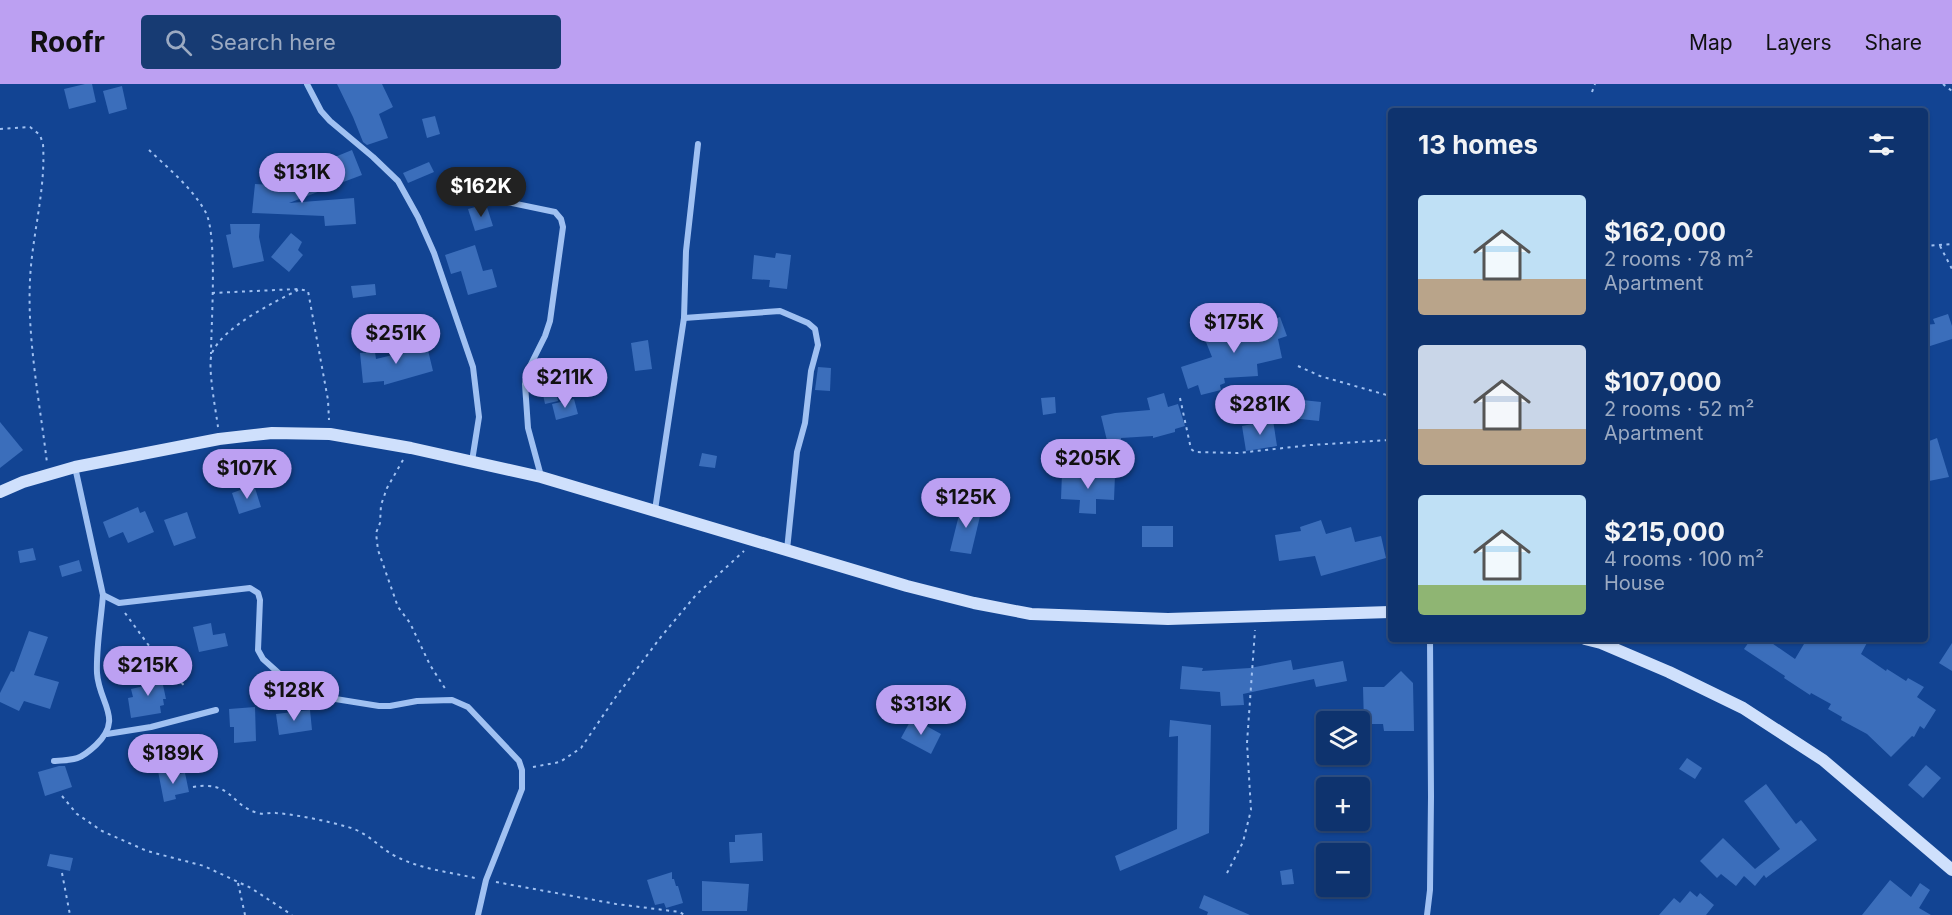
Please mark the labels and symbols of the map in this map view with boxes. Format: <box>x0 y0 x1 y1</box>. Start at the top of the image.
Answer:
pin: $131K <box>260 153 344 204</box>
pin: $162K <box>439 167 523 218</box>
pin: $175K <box>1192 303 1276 354</box>
pin: $251K <box>354 314 438 365</box>
pin: $211K <box>523 358 607 409</box>
pin: $281K <box>1218 385 1302 436</box>
pin: $205K <box>1046 439 1130 490</box>
pin: $107K <box>205 449 289 500</box>
pin: $125K <box>924 478 1008 529</box>
pin: $215K <box>106 646 190 697</box>
pin: $128K <box>252 671 336 722</box>
pin: $313K <box>879 685 963 736</box>
pin: $189K <box>131 734 215 785</box>

